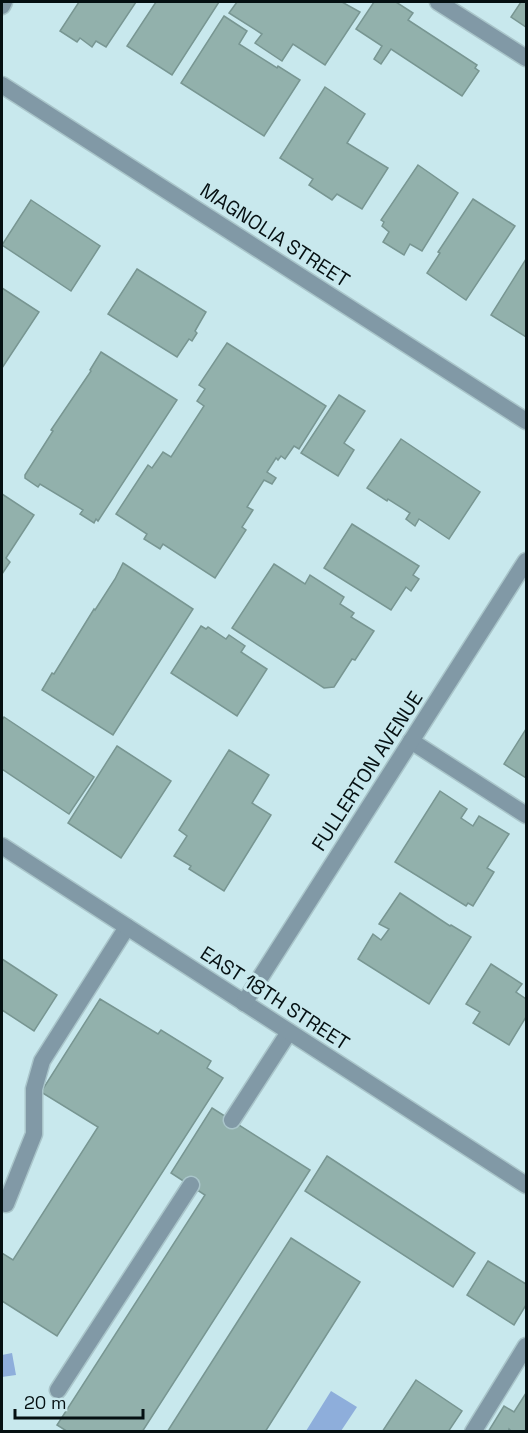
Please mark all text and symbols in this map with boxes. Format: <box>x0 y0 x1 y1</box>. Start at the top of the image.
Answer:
street label: MAGNOLIA STREET <box>195 177 355 293</box>
street label: FULLERTON AVENUE <box>306 686 428 856</box>
street label: EAST 18TH STREET <box>195 940 355 1056</box>
scale bar <box>15 1382 142 1420</box>
text: 20 m <box>24 1391 67 1414</box>

